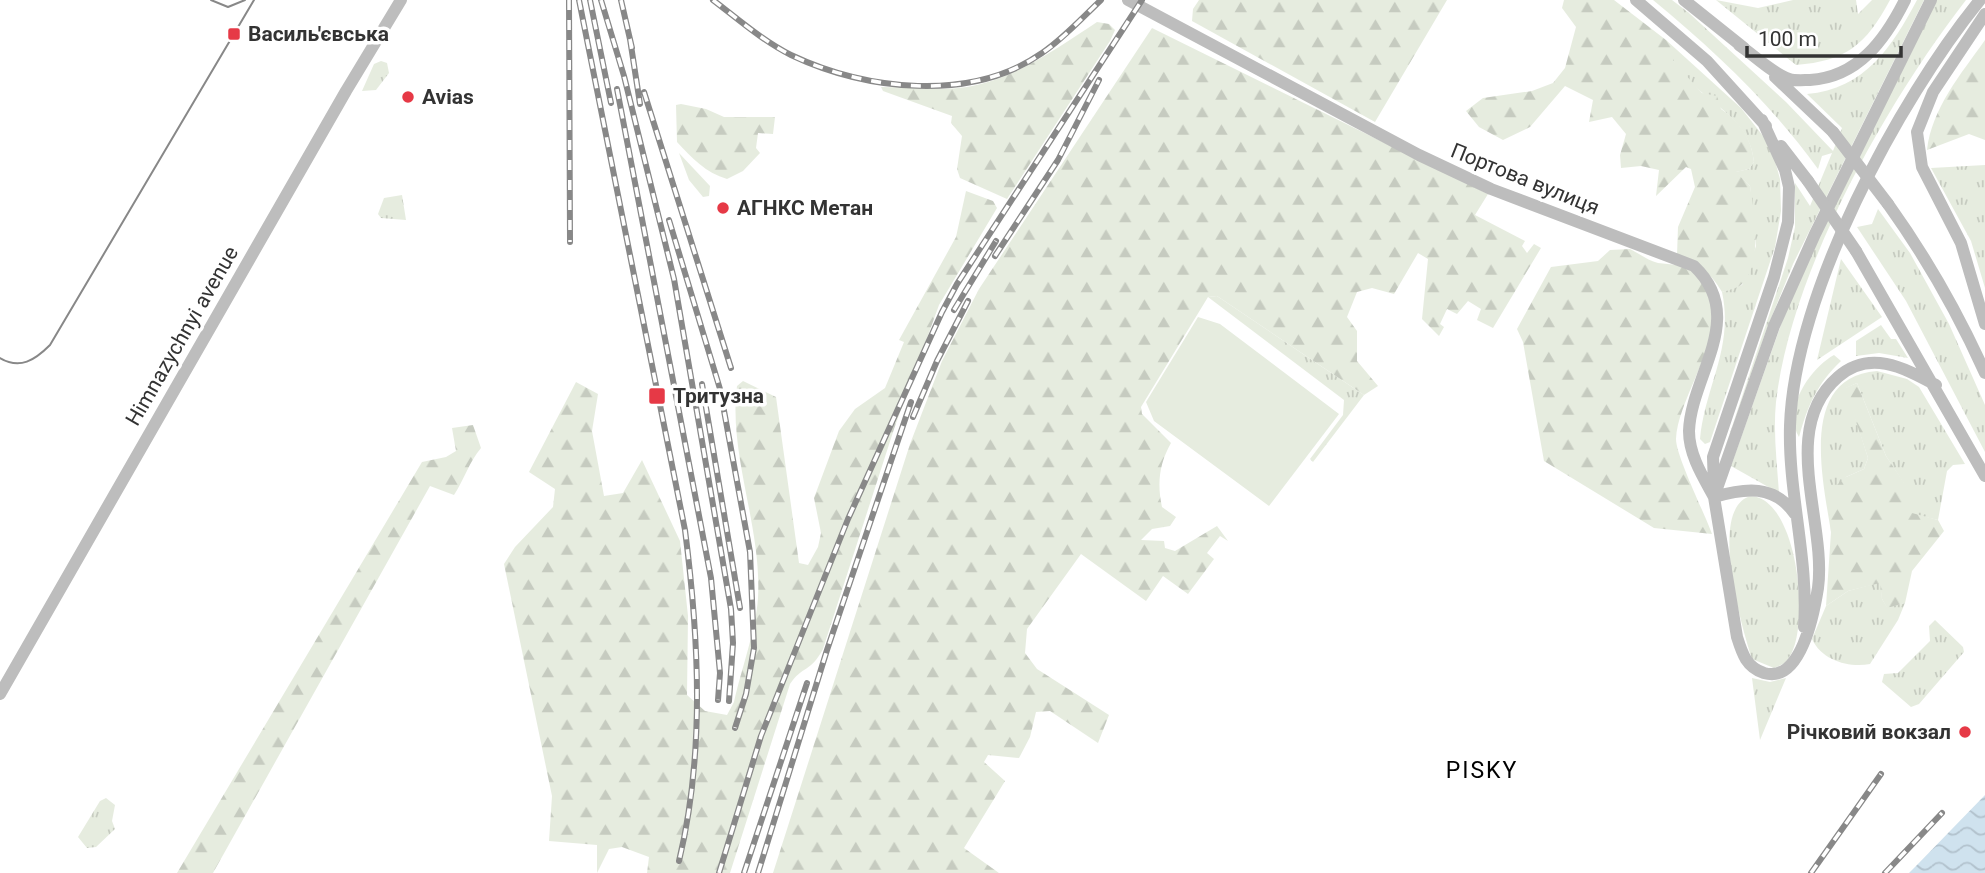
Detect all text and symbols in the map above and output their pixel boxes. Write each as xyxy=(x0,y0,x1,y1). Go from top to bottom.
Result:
scale bar xyxy=(1747,14,1901,58)
place label: Василь'євська xyxy=(248,22,389,46)
marker: Василь'євська xyxy=(226,26,242,42)
text: 100 m xyxy=(1758,27,1817,51)
place label: Avias xyxy=(422,85,474,109)
marker: Avias xyxy=(400,89,416,105)
street label: Портова вулиця xyxy=(1447,138,1603,220)
place label: АГНКС Метан xyxy=(737,196,873,220)
marker: АГНКС Метан xyxy=(715,200,731,216)
street label: Himnazychnyi avenue xyxy=(121,242,243,430)
place label: Тритузна xyxy=(673,384,764,408)
marker: Тритузна xyxy=(647,386,667,406)
place label: Річковий вокзал xyxy=(1787,720,1951,744)
marker: Річковий вокзал xyxy=(1957,724,1973,740)
district label: PISKY xyxy=(1446,757,1518,784)

